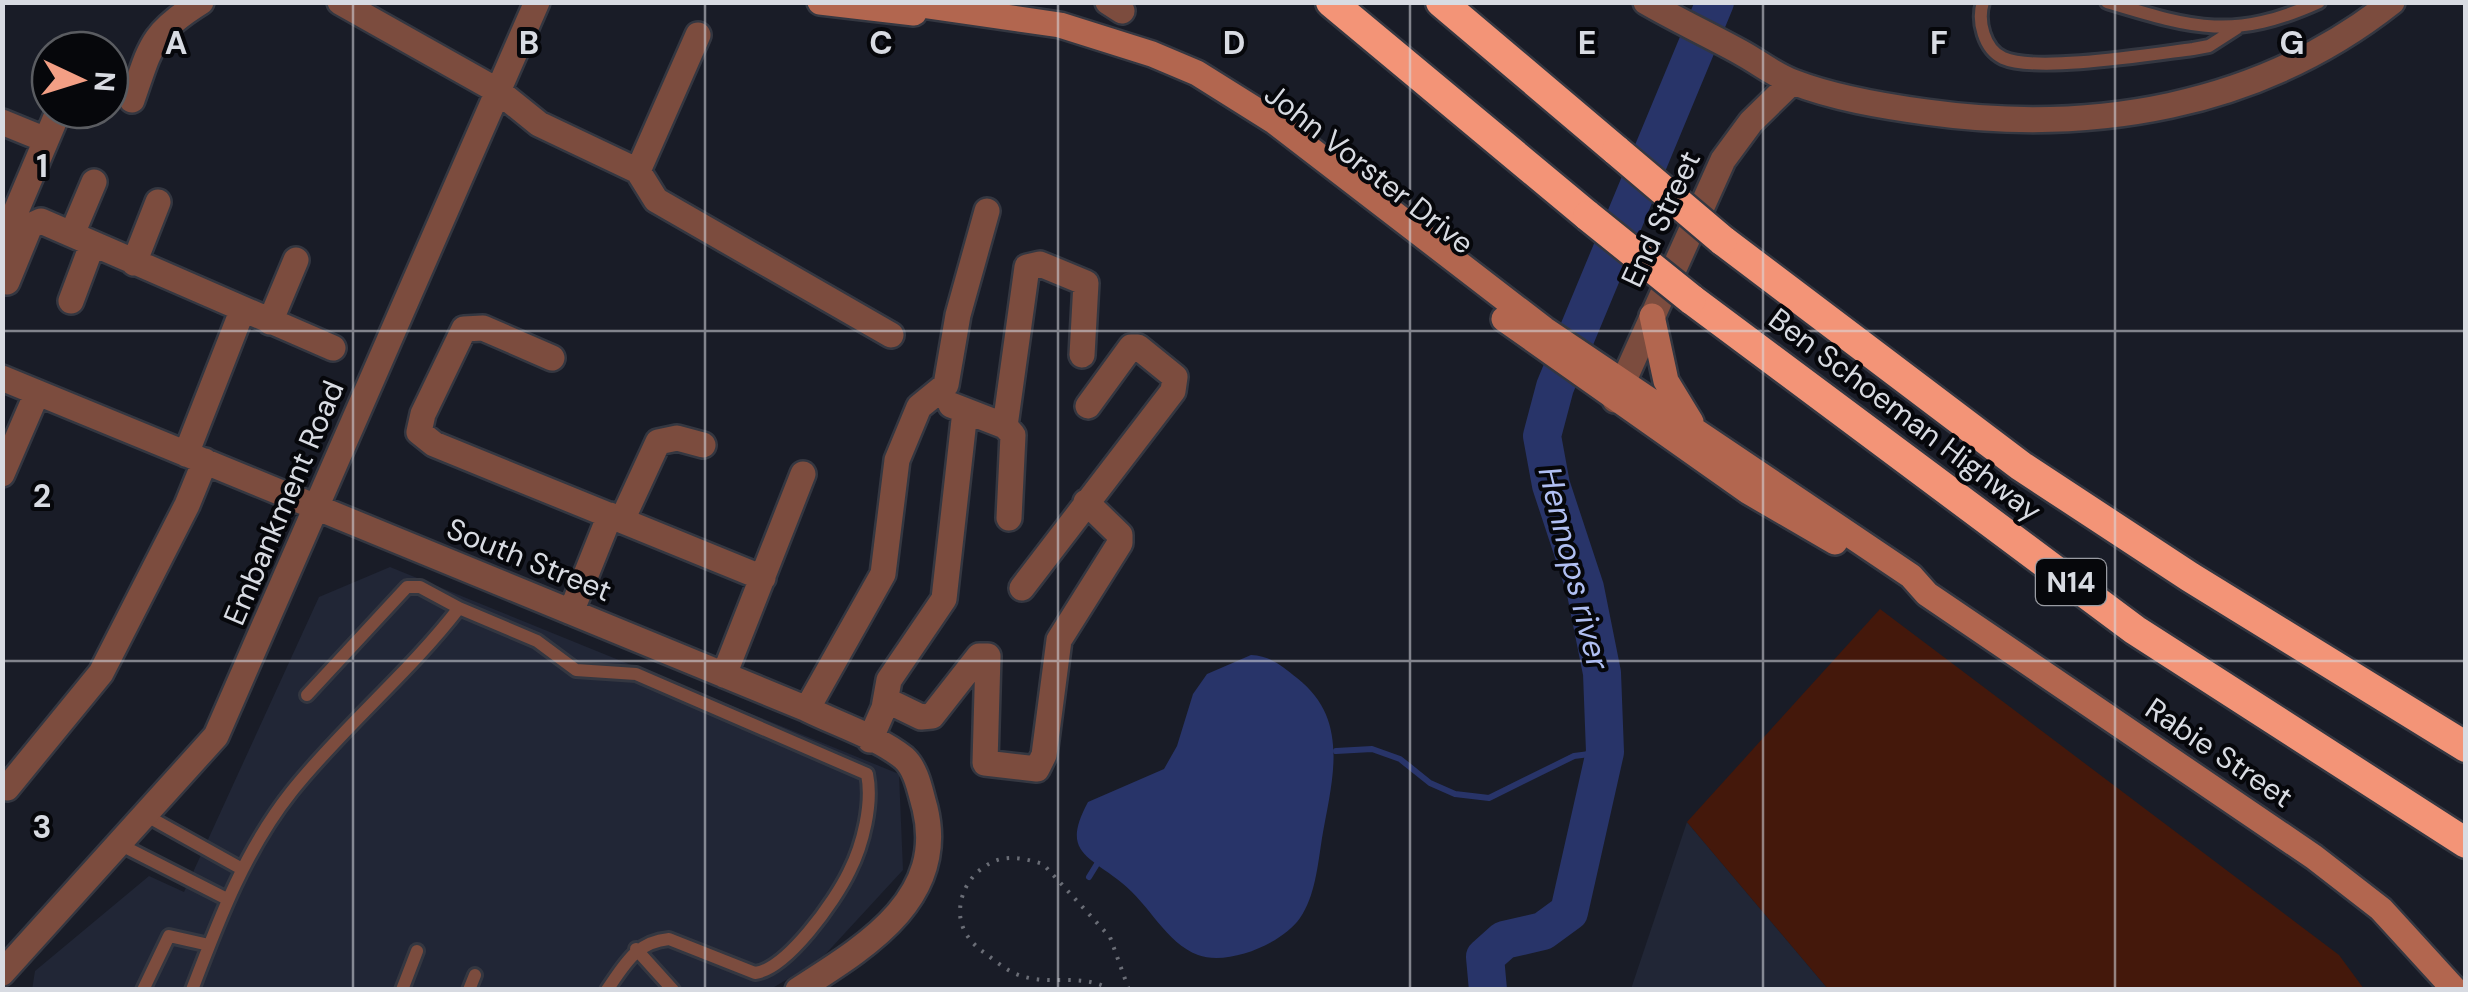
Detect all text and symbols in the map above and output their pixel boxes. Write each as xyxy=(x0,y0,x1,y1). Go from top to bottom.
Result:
text: A xyxy=(165,22,187,64)
text: B xyxy=(519,22,539,64)
text: C xyxy=(869,22,893,64)
text: D xyxy=(1223,22,1245,64)
text: E xyxy=(1578,22,1596,64)
text: F xyxy=(1930,22,1948,64)
text: G xyxy=(2280,22,2304,64)
north arrow xyxy=(30,30,130,130)
text: N xyxy=(85,70,124,93)
street label: John Vorster Drive xyxy=(1257,75,1482,263)
street label: End Street xyxy=(1612,144,1709,293)
text: 1 xyxy=(36,145,48,187)
street label: Ben Schoeman Highway xyxy=(1761,299,2050,530)
street label: Embankment Road xyxy=(214,375,353,631)
water label: Hennops river xyxy=(1529,462,1620,675)
text: 2 xyxy=(33,475,51,517)
street label: South Street xyxy=(441,509,617,610)
road number: N14 xyxy=(2036,559,2106,605)
street label: Rabie Street xyxy=(2138,689,2301,816)
text: 3 xyxy=(32,806,52,848)

